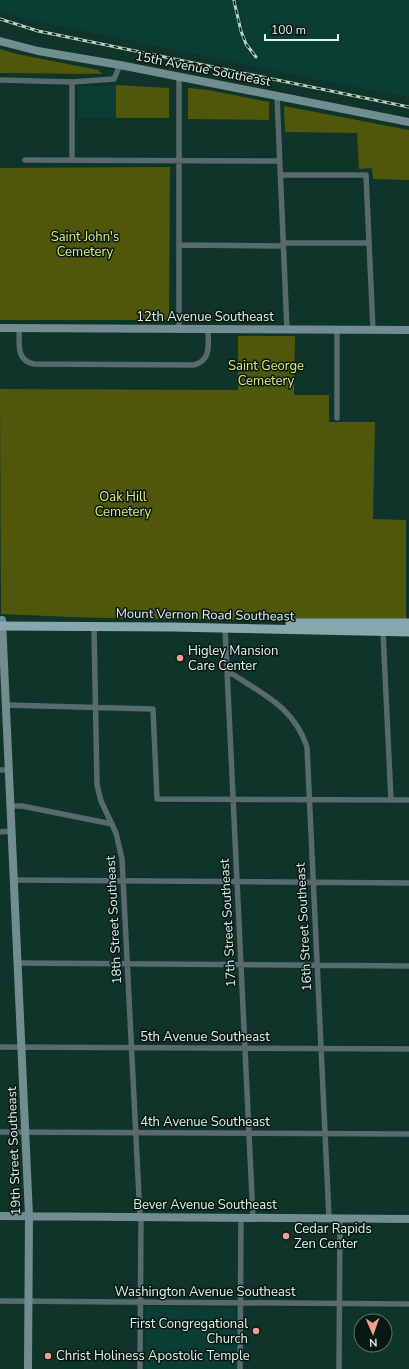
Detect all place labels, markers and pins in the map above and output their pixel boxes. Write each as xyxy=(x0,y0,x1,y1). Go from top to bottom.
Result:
place label: Higley Mansion Care Center xyxy=(188,642,278,675)
marker: Higley Mansion Care Center xyxy=(175,653,185,663)
place label: Cedar Rapids Zen Center xyxy=(294,1220,372,1253)
marker: Cedar Rapids Zen Center xyxy=(281,1231,291,1241)
place label: First Congregational Church xyxy=(130,1315,248,1348)
marker: First Congregational Church xyxy=(251,1326,261,1336)
place label: Christ Holiness Apostolic Temple xyxy=(56,1347,250,1365)
marker: Christ Holiness Apostolic Temple xyxy=(43,1351,53,1361)

